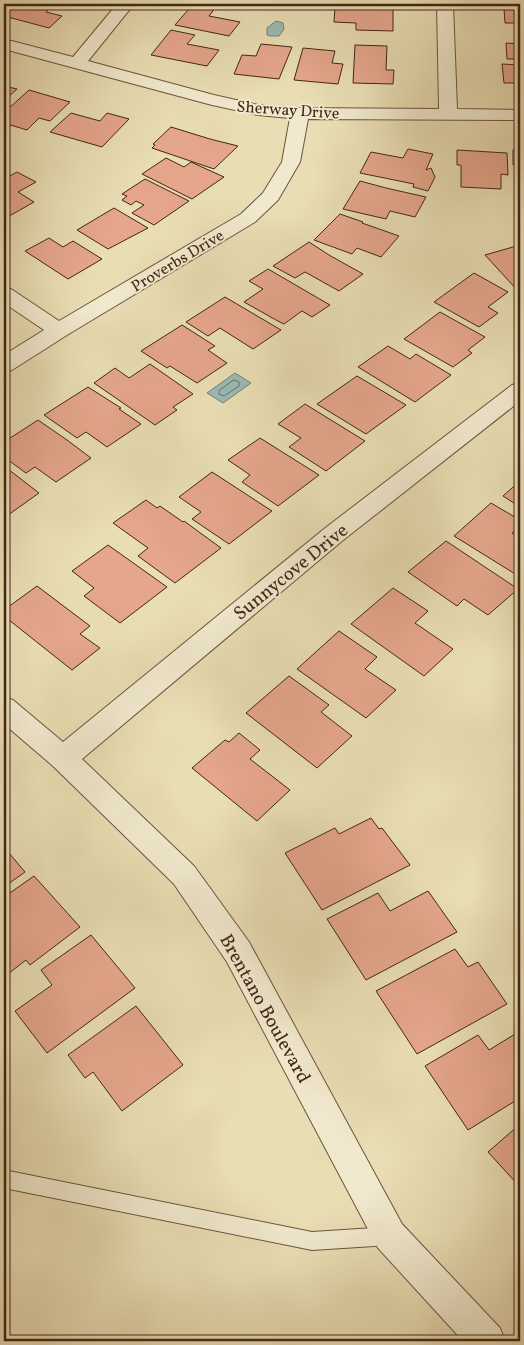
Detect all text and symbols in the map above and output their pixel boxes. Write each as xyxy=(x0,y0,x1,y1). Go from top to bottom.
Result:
street label: Sherway Drive xyxy=(236,96,340,126)
street label: Proverbs Drive xyxy=(127,225,229,298)
street label: Sunnycove Drive xyxy=(228,518,354,627)
street label: Brentano Boulevard xyxy=(212,930,316,1088)

